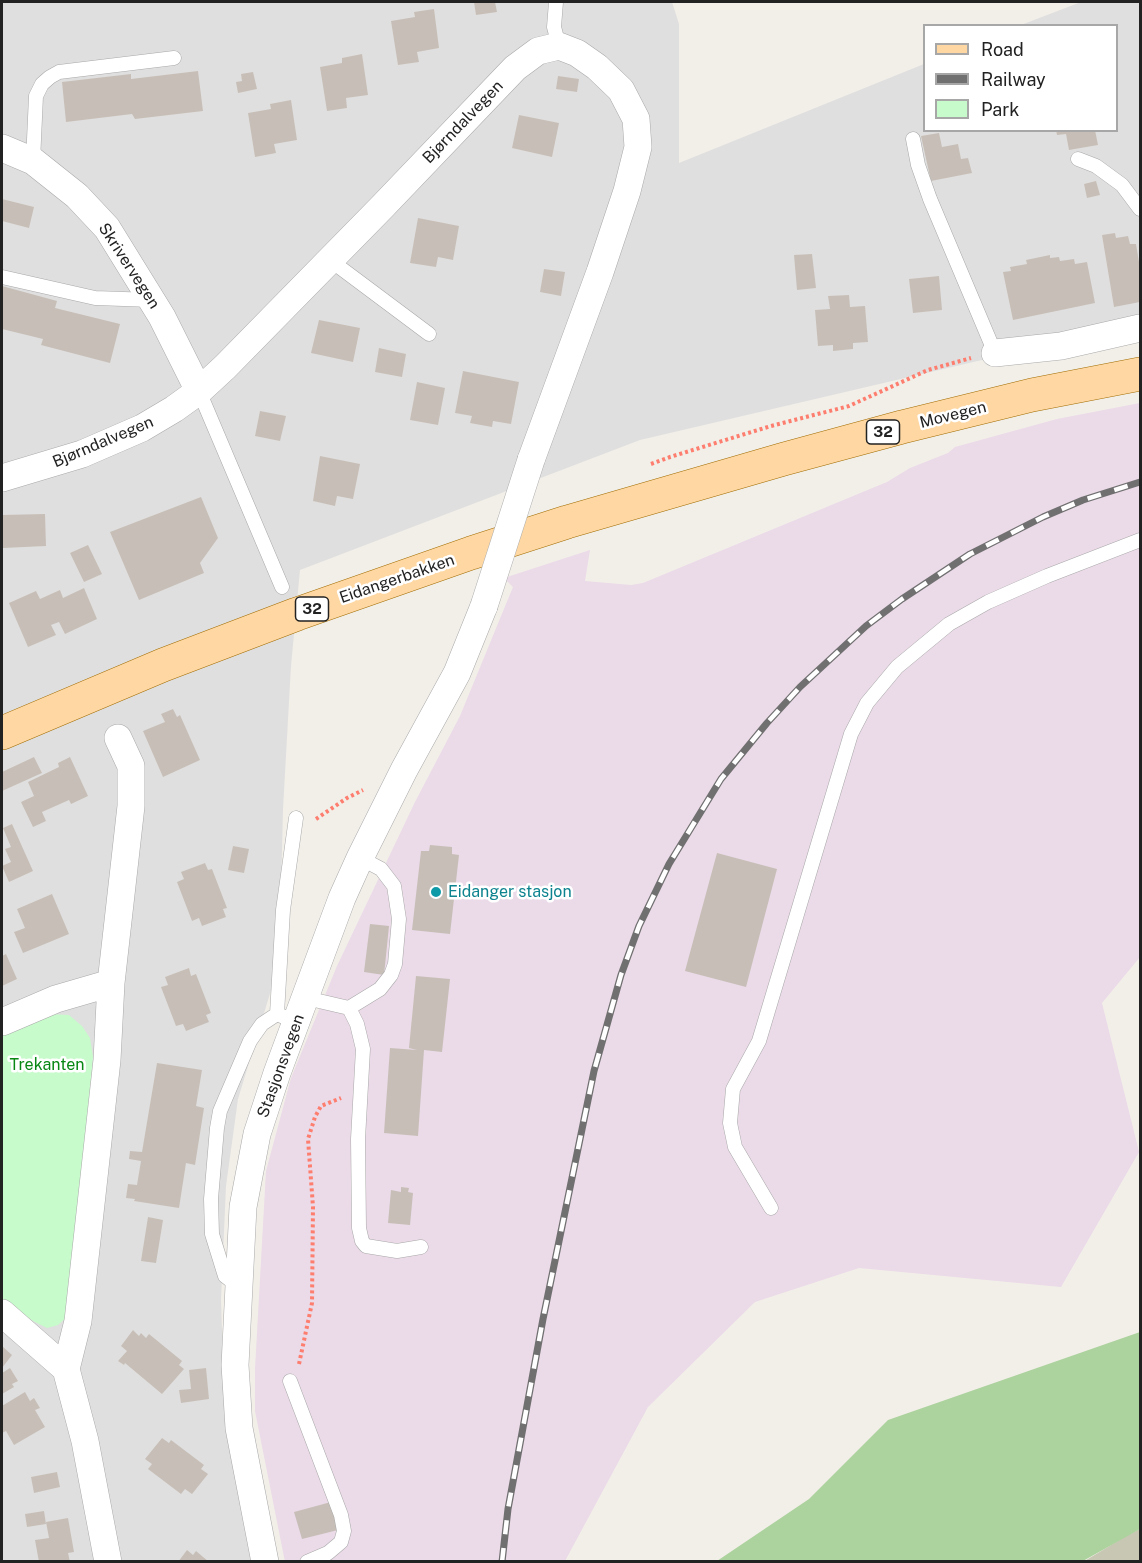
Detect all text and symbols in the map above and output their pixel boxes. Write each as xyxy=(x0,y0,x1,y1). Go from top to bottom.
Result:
legend xyxy=(923,24,1118,132)
text: Road xyxy=(981,39,1024,60)
text: Railway xyxy=(981,69,1046,90)
street label: Bjørndalvegen xyxy=(419,77,507,167)
text: Park xyxy=(981,99,1019,120)
street label: Skrivervegen xyxy=(94,220,164,312)
street label: Movegen xyxy=(918,397,988,433)
street label: Bjørndalvegen xyxy=(50,412,156,472)
road number: 32 xyxy=(866,420,900,444)
street label: Eidangerbakken xyxy=(337,550,457,608)
road number: 32 xyxy=(296,597,328,621)
place label: Eidanger stasjon xyxy=(448,882,572,902)
marker: Eidanger stasjon xyxy=(429,885,443,899)
street label: Stasjonsvegen xyxy=(253,1012,309,1120)
park label: Trekanten xyxy=(10,1055,84,1075)

